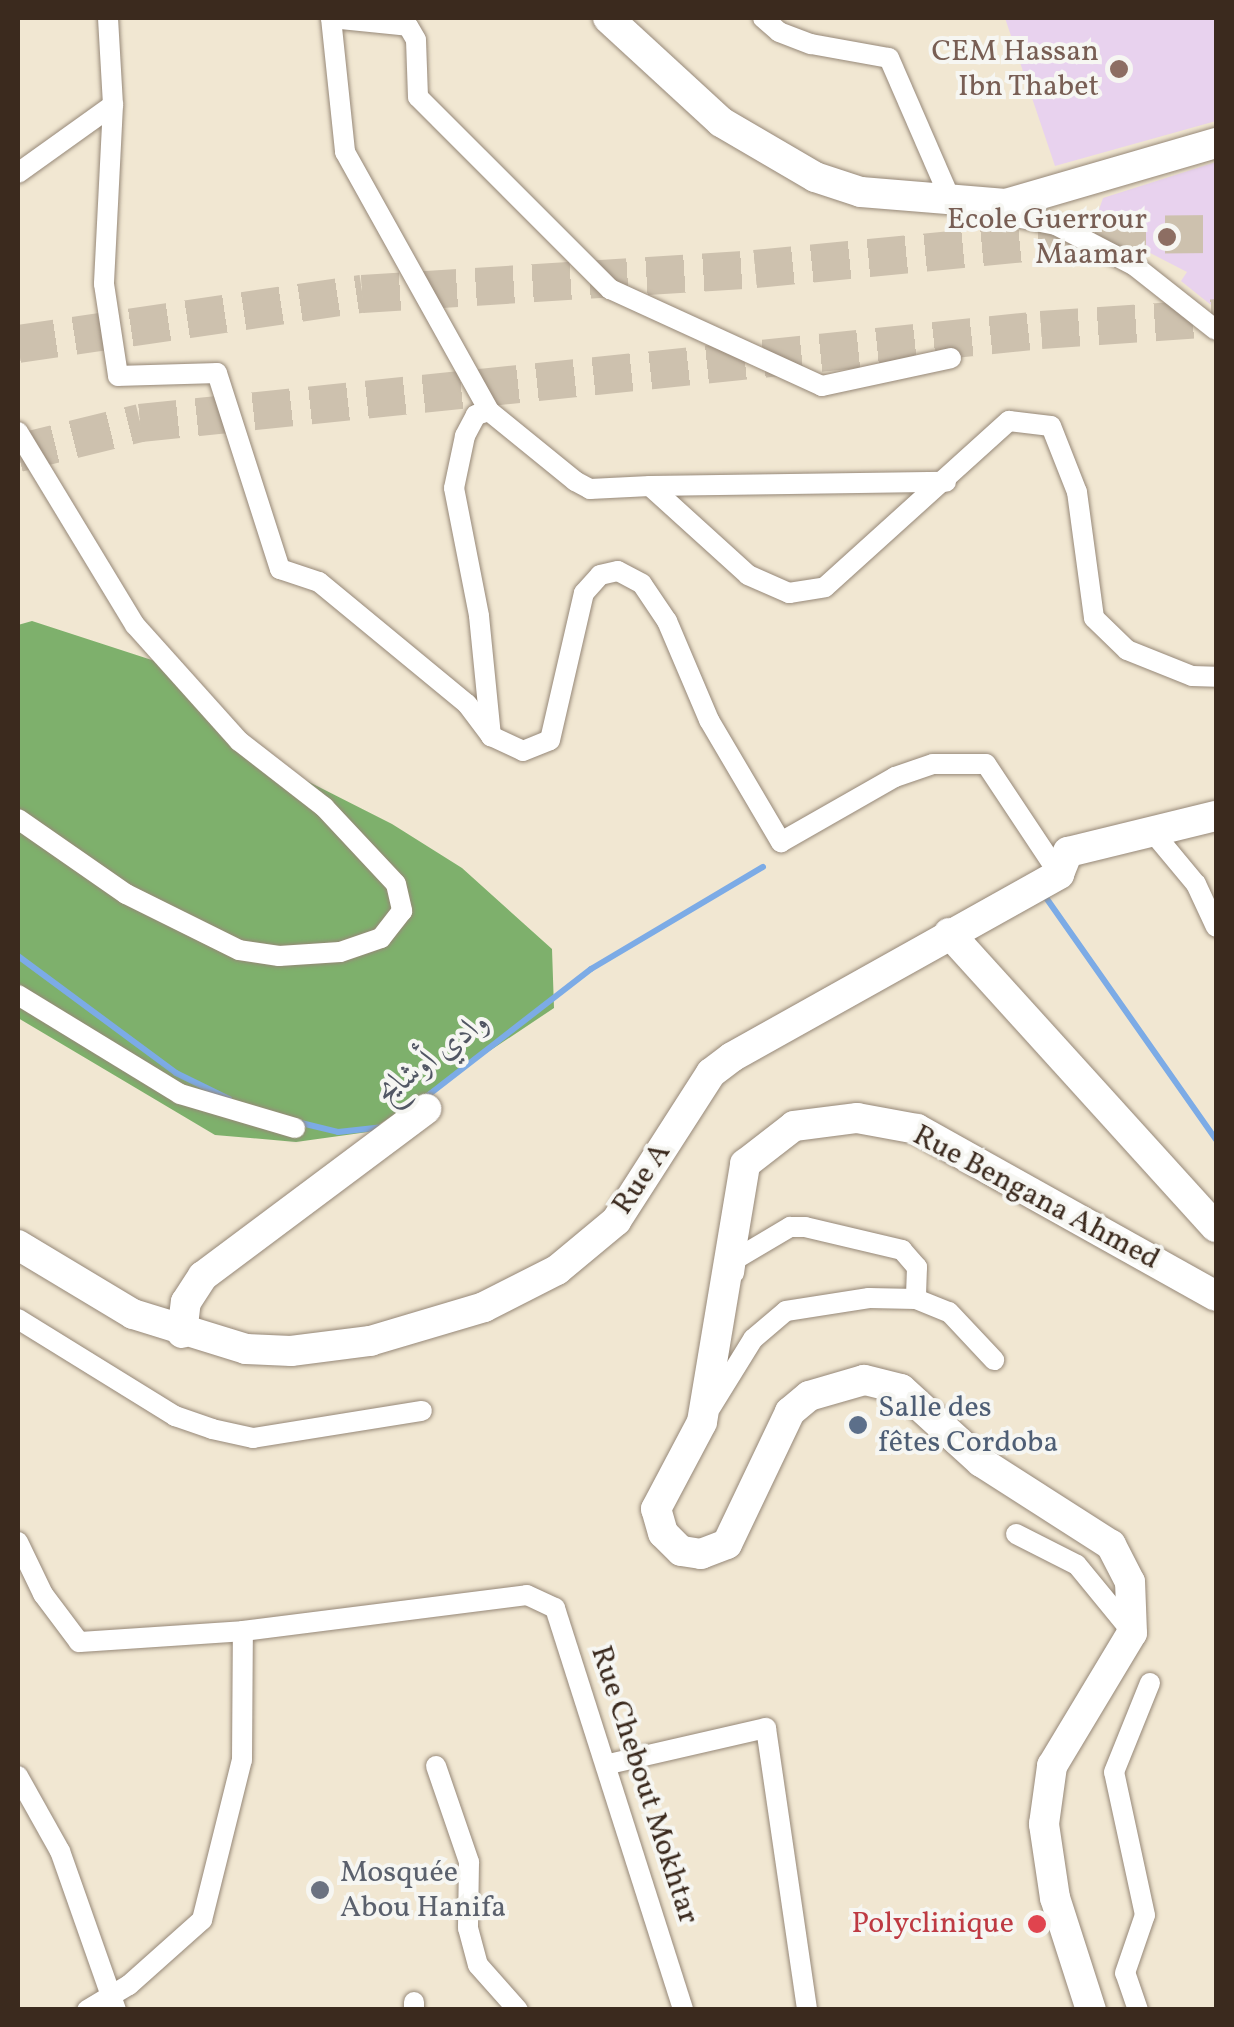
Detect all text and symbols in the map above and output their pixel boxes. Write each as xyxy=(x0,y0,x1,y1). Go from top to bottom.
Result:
place label: CEM Hassan Ibn Thabet xyxy=(931,34,1099,104)
marker: CEM Hassan Ibn Thabet xyxy=(1108,58,1130,80)
place label: Ecole Guerrour Maamar xyxy=(947,202,1147,272)
marker: Ecole Guerrour Maamar xyxy=(1156,226,1178,248)
water label: وادي أوشايح xyxy=(370,1003,498,1113)
street label: Rue Bengana Ahmed xyxy=(906,1118,1166,1278)
street label: Rue A xyxy=(605,1136,679,1222)
place label: Salle des fêtes Cordoba xyxy=(878,1390,1058,1460)
marker: Salle des fêtes Cordoba xyxy=(847,1414,869,1436)
street label: Rue Chebout Mokhtar xyxy=(582,1641,706,1929)
place label: Mosquée Abou Hanifa xyxy=(340,1855,506,1926)
marker: Mosquée Abou Hanifa xyxy=(309,1879,331,1901)
place label: Polyclinique xyxy=(851,1906,1014,1942)
marker: Polyclinique xyxy=(1024,1911,1050,1937)

